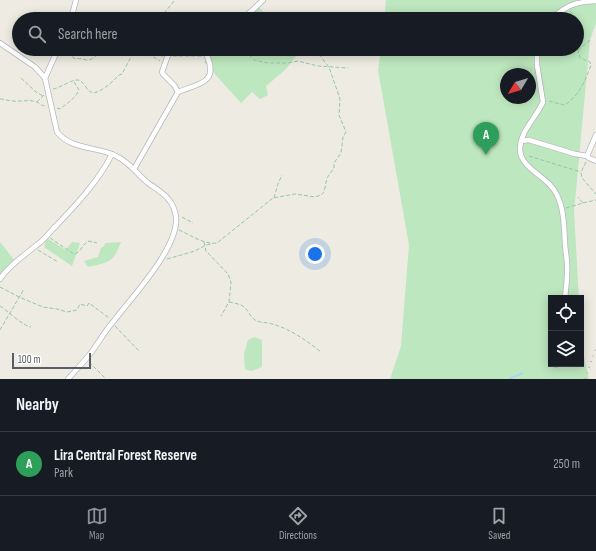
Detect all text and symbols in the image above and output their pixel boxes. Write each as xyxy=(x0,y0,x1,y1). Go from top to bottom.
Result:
search box xyxy=(12,12,584,56)
icon: search xyxy=(26,23,48,45)
text: Search here xyxy=(58,25,118,44)
north arrow xyxy=(500,68,536,104)
pin: A xyxy=(473,122,499,155)
your location xyxy=(305,244,325,264)
map controls xyxy=(548,295,584,367)
button: locate xyxy=(548,295,584,331)
button: layers xyxy=(548,331,584,367)
scale bar xyxy=(12,351,91,370)
text: 100 m xyxy=(18,353,40,366)
text: Nearby xyxy=(16,395,59,415)
text: Lira Central Forest Reserve xyxy=(54,446,197,465)
text: A xyxy=(26,456,32,472)
text: 250 m xyxy=(553,456,580,472)
text: Park xyxy=(54,465,73,481)
tab: Map xyxy=(86,505,108,542)
tab: Directions xyxy=(279,505,317,542)
tab: Saved xyxy=(488,505,510,542)

